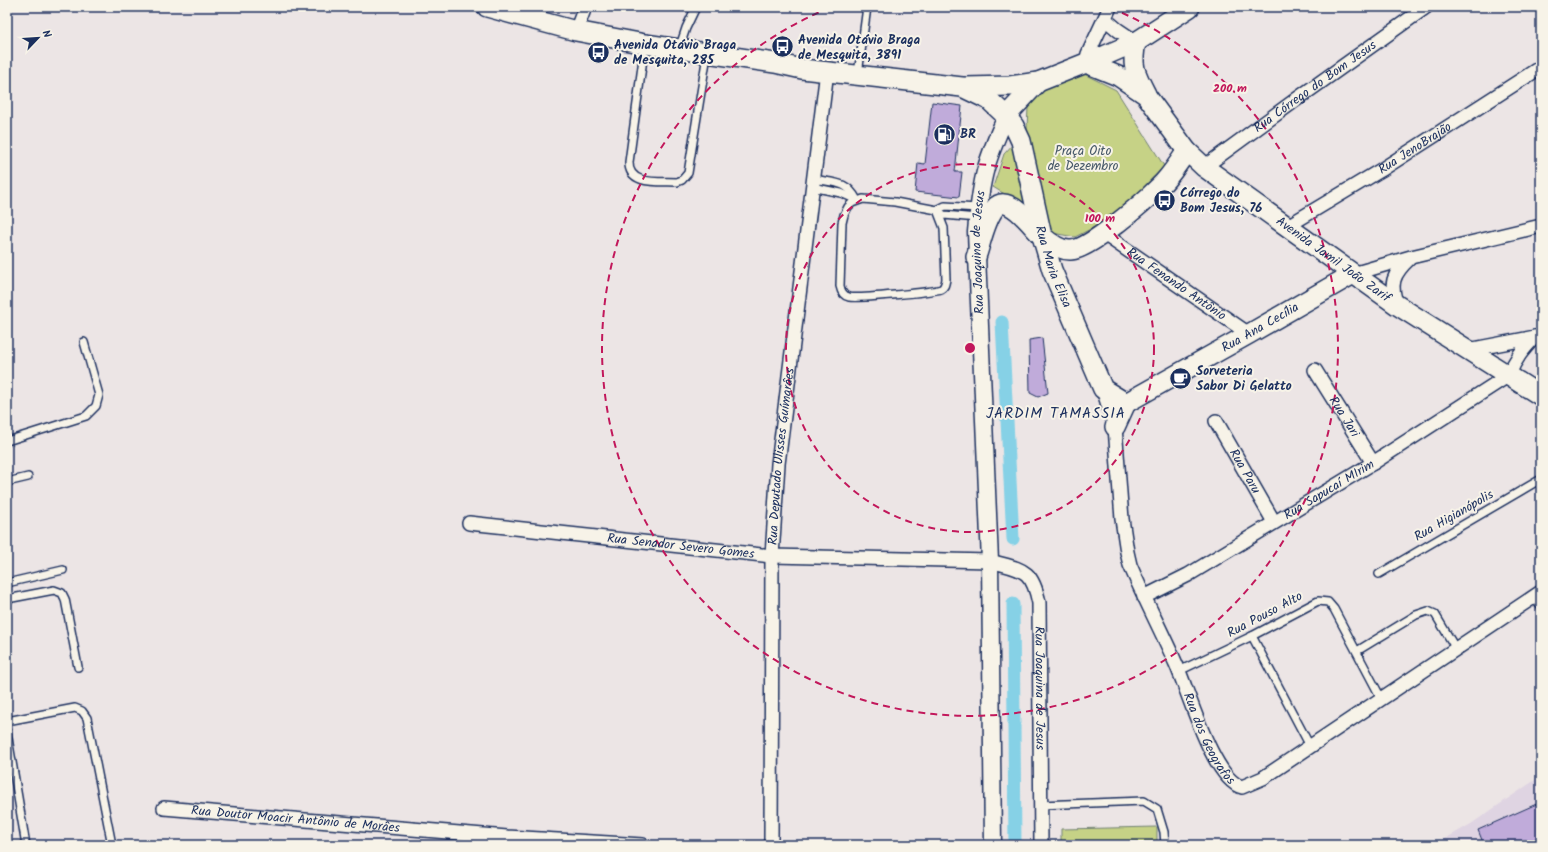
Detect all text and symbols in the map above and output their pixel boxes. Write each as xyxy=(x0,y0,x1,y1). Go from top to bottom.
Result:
north arrow xyxy=(18,18,58,58)
text: N xyxy=(37,27,56,41)
place label: Avenida Otávio Braga de Mesquita, 3891 xyxy=(798,30,920,66)
bus stop icon: Avenida Otávio Braga de Mesquita, 3891 xyxy=(770,34,796,60)
place label: Avenida Otávio Braga de Mesquita, 285 xyxy=(614,35,736,71)
street label: Rua Córrego do Bom Jesus xyxy=(1249,35,1381,138)
bus stop icon: Avenida Otávio Braga de Mesquita, 285 xyxy=(585,39,611,65)
text: 200 m xyxy=(1213,79,1247,98)
street label: Rua JenoBrajão xyxy=(1374,117,1456,180)
fuel station icon: BR xyxy=(931,121,957,147)
place label: BR xyxy=(960,124,976,145)
park label: Praça Oito de Dezembro xyxy=(1048,141,1118,177)
place label: Córrego do Bom Jesus, 76 xyxy=(1180,183,1262,219)
bus stop icon: Córrego do Bom Jesus, 76 xyxy=(1151,187,1177,213)
street label: Rua Joaquina de Jesus xyxy=(965,189,991,315)
text: 100 m xyxy=(1085,209,1115,228)
street label: Avenida Jamil João Zarif xyxy=(1271,211,1396,308)
street label: Rua Maria Elisa xyxy=(1030,224,1077,311)
street label: Rua Fenando Antônio xyxy=(1122,242,1231,326)
street label: Rua Ana Cecília xyxy=(1218,297,1303,358)
centre of rings xyxy=(963,341,977,355)
place label: Sorveteria Sabor Di Gelatto xyxy=(1196,361,1292,397)
cafe icon: Sorveteria Sabor Di Gelatto xyxy=(1168,365,1194,391)
street label: Rua Deputado Ulisses Guímarâes xyxy=(762,366,800,546)
street label: Rua Jari xyxy=(1323,392,1365,442)
district label: JARDIM TAMASSIA xyxy=(986,402,1126,426)
street label: Rua Paru xyxy=(1224,445,1267,498)
street label: Rua Sapucaí MIrim xyxy=(1279,454,1378,525)
street label: Rua Higianópolis xyxy=(1410,484,1498,547)
street label: Rua Senador Severo Gomes xyxy=(606,528,756,565)
street label: Rua Pouso Alto xyxy=(1223,586,1307,644)
street label: Rua Joaquina de Jesus xyxy=(1029,626,1051,751)
street label: Rua dos Geografos xyxy=(1177,690,1241,790)
street label: Rua Doutor Moacir Antônio de Morâes xyxy=(190,800,401,838)

